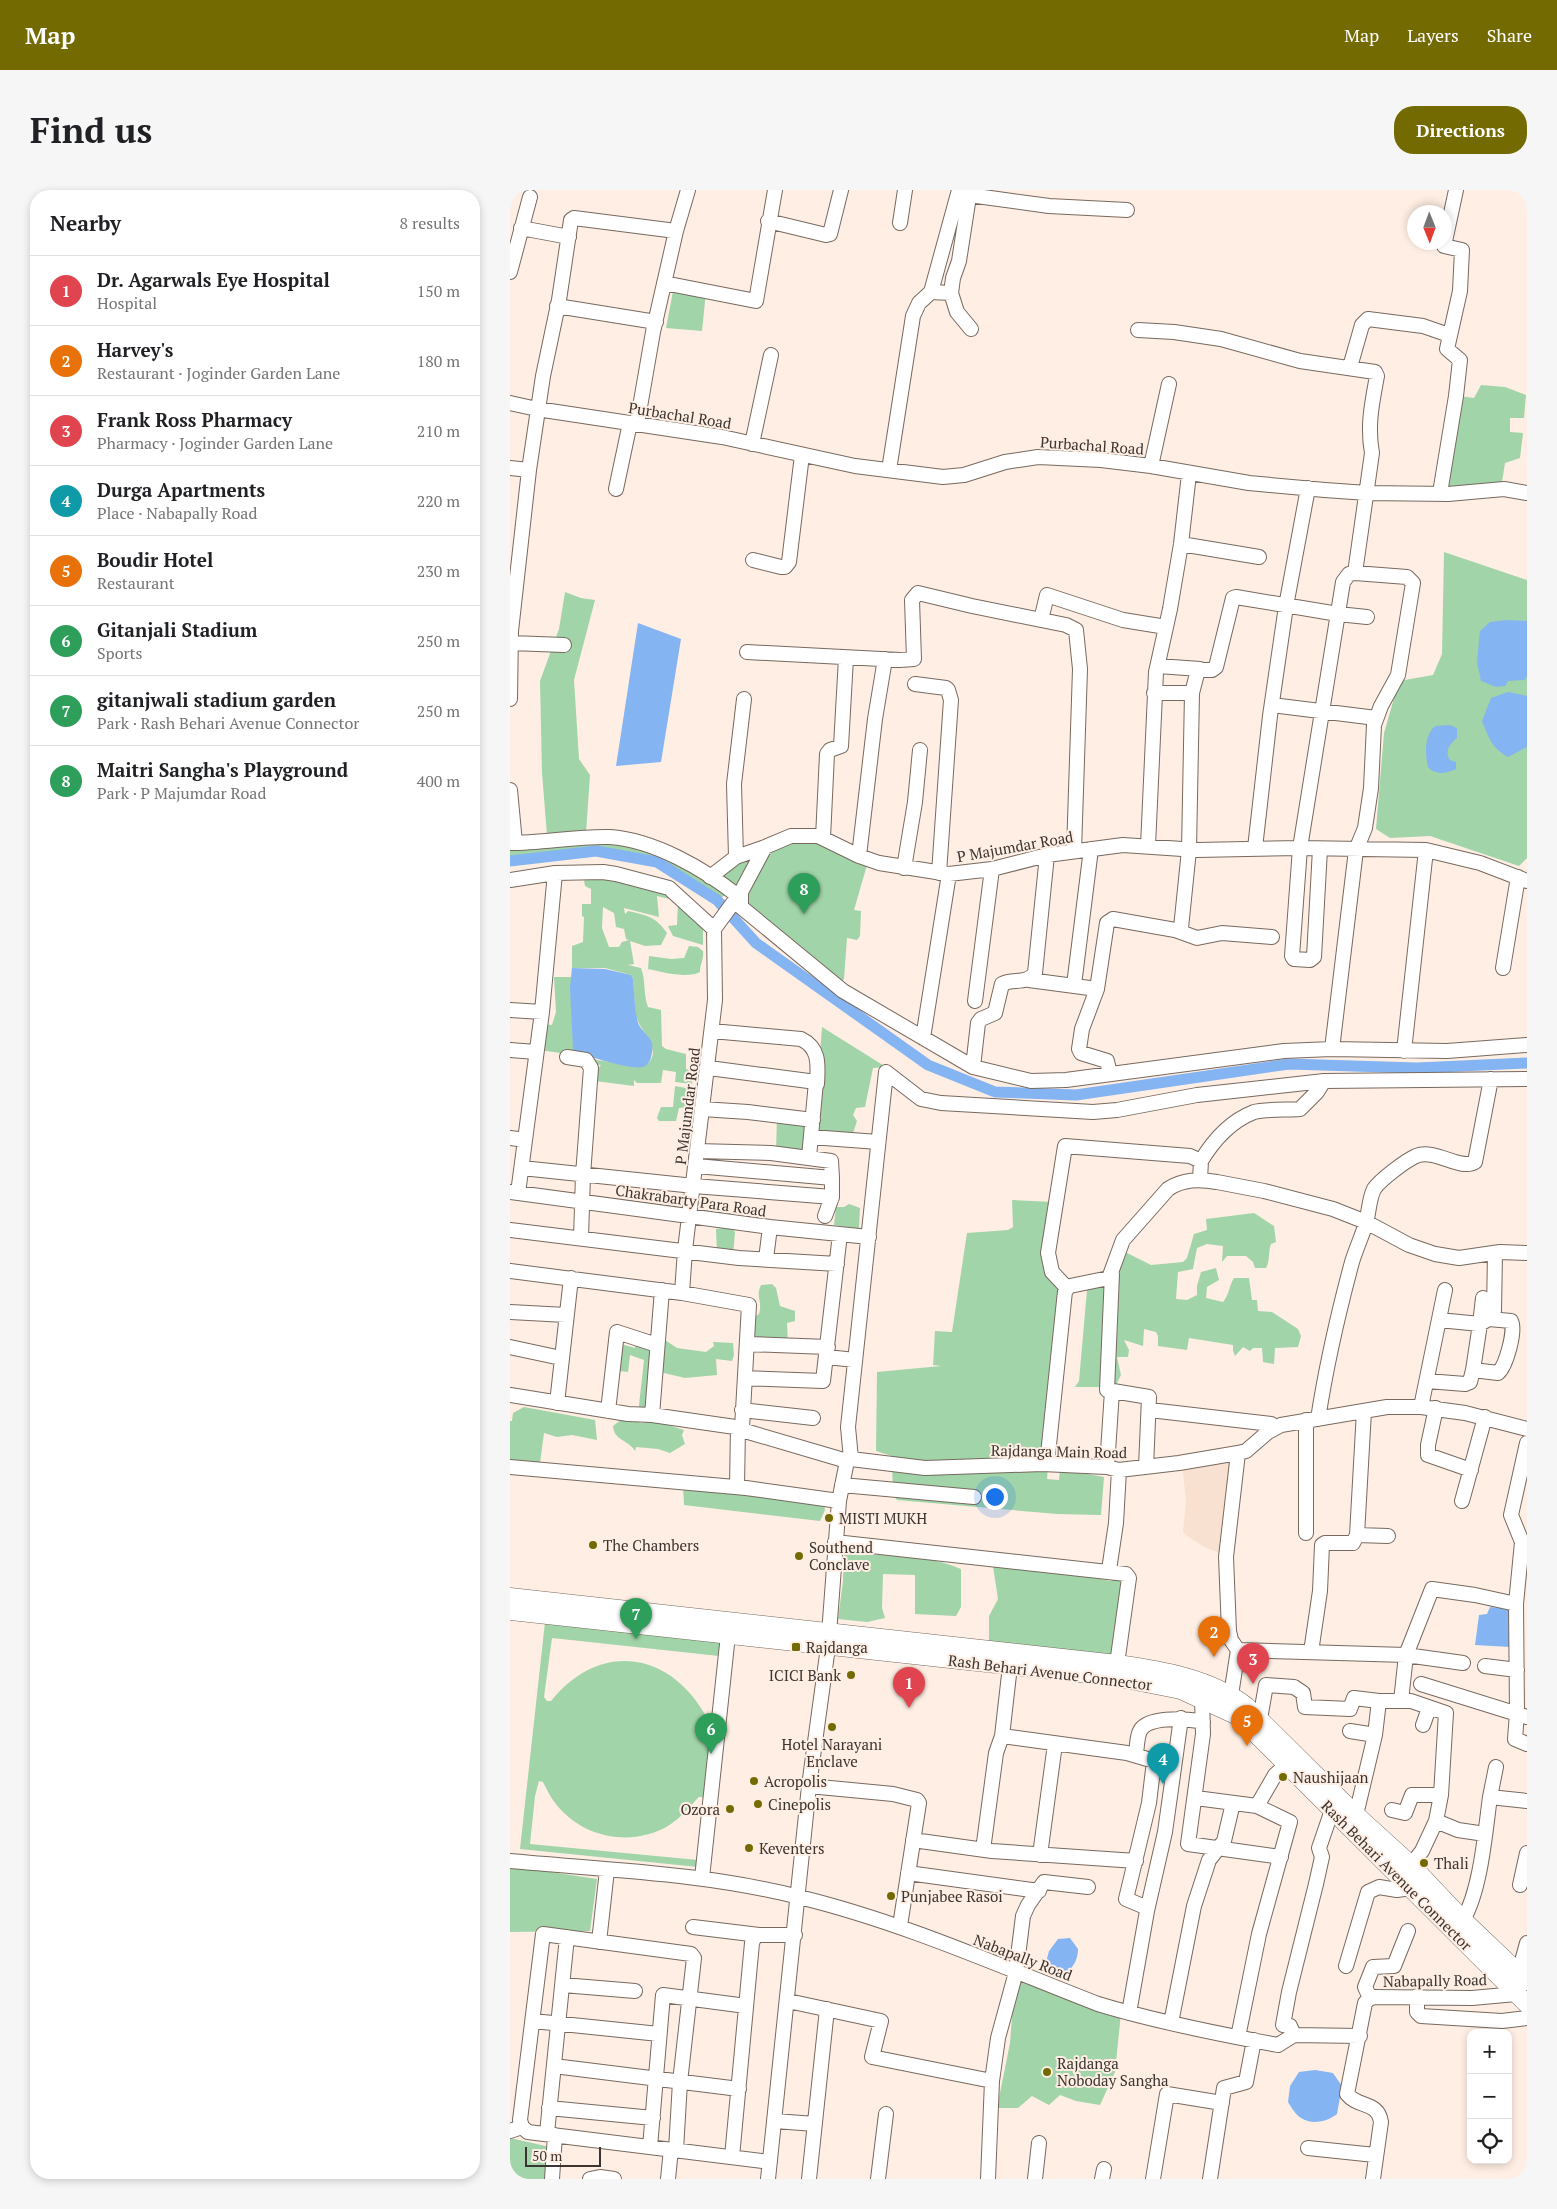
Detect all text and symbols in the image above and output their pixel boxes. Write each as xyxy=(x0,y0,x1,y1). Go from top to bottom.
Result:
text: Map xyxy=(25,19,75,51)
text: Map xyxy=(1344,23,1379,47)
text: Layers xyxy=(1407,23,1459,47)
text: Share xyxy=(1487,23,1532,47)
button: Directions xyxy=(1394,106,1527,154)
text: Find us xyxy=(30,107,152,153)
north arrow xyxy=(1407,205,1452,250)
text: Nearby xyxy=(50,209,121,237)
text: 8 results xyxy=(400,212,460,234)
text: Dr. Agarwals Eye Hospital xyxy=(97,267,330,292)
text: 1 xyxy=(61,280,71,302)
text: 150 m xyxy=(417,280,460,302)
text: Hospital xyxy=(97,292,157,314)
text: Harvey's xyxy=(97,337,173,362)
text: 2 xyxy=(61,350,71,372)
text: 180 m xyxy=(417,350,460,372)
text: Restaurant · Joginder Garden Lane xyxy=(97,362,340,384)
street label: Purbachal Road xyxy=(627,397,733,433)
text: Frank Ross Pharmacy xyxy=(97,407,292,432)
text: 3 xyxy=(61,420,71,442)
text: 210 m xyxy=(417,420,460,442)
street label: Purbachal Road xyxy=(1039,431,1145,459)
text: Pharmacy · Joginder Garden Lane xyxy=(97,432,333,454)
text: Durga Apartments xyxy=(97,477,265,502)
text: 4 xyxy=(61,490,71,512)
text: 220 m xyxy=(417,490,460,512)
text: Place · Nabapally Road xyxy=(97,502,257,524)
text: Boudir Hotel xyxy=(97,547,213,572)
text: 5 xyxy=(61,560,71,582)
text: 230 m xyxy=(417,560,460,582)
text: Restaurant xyxy=(97,572,175,594)
text: Gitanjali Stadium xyxy=(97,617,257,642)
text: 6 xyxy=(61,630,71,652)
text: 250 m xyxy=(417,630,460,652)
text: Sports xyxy=(97,642,143,664)
text: gitanjwali stadium garden xyxy=(97,687,336,712)
text: 7 xyxy=(61,700,71,722)
text: 250 m xyxy=(417,700,460,722)
text: Park · Rash Behari Avenue Connector xyxy=(97,712,359,734)
text: Maitri Sangha's Playground xyxy=(97,757,348,782)
text: 8 xyxy=(61,770,71,792)
text: 400 m xyxy=(417,770,460,792)
text: Park · P Majumdar Road xyxy=(97,782,266,804)
street label: P Majumdar Road xyxy=(955,826,1075,866)
pin: 8 xyxy=(788,873,820,914)
street label: P Majumdar Road xyxy=(670,1046,704,1166)
street label: Chakrabarty Para Road xyxy=(614,1179,768,1221)
street label: Rajdanga Main Road xyxy=(991,1440,1127,1462)
your location xyxy=(982,1484,1008,1510)
place label: MISTI MUKH xyxy=(839,1508,927,1528)
marker: MISTI MUKH xyxy=(823,1512,835,1524)
place label: The Chambers xyxy=(603,1535,699,1555)
place label: Southend Conclave xyxy=(809,1537,873,1574)
marker: The Chambers xyxy=(587,1539,599,1551)
marker: Southend Conclave xyxy=(793,1550,805,1562)
pin: 7 xyxy=(620,1598,652,1639)
pin: 2 xyxy=(1198,1616,1230,1657)
place label: Rajdanga xyxy=(806,1637,868,1657)
marker: Rajdanga xyxy=(790,1641,802,1653)
pin: 3 xyxy=(1237,1643,1269,1684)
street label: Rash Behari Avenue Connector xyxy=(947,1650,1153,1694)
place label: ICICI Bank xyxy=(769,1665,841,1685)
pin: 1 xyxy=(893,1667,925,1708)
marker: ICICI Bank xyxy=(845,1669,857,1681)
pin: 5 xyxy=(1231,1705,1263,1746)
pin: 6 xyxy=(695,1713,727,1754)
marker: Hotel Narayani Enclave xyxy=(826,1721,838,1733)
place label: Hotel Narayani Enclave xyxy=(782,1734,882,1771)
pin: 4 xyxy=(1147,1743,1179,1784)
place label: Naushijaan xyxy=(1293,1767,1368,1787)
place label: Acropolis xyxy=(764,1771,827,1791)
marker: Naushijaan xyxy=(1277,1771,1289,1783)
marker: Acropolis xyxy=(748,1775,760,1787)
place label: Cinepolis xyxy=(768,1794,831,1814)
street label: Rash Behari Avenue Connector xyxy=(1317,1795,1477,1955)
marker: Cinepolis xyxy=(752,1798,764,1810)
place label: Ozora xyxy=(680,1799,720,1819)
marker: Ozora xyxy=(724,1803,736,1815)
place label: Keventers xyxy=(759,1838,824,1858)
marker: Keventers xyxy=(743,1842,755,1854)
place label: Thali xyxy=(1434,1853,1469,1873)
marker: Thali xyxy=(1418,1857,1430,1869)
place label: Punjabee Rasoi xyxy=(901,1886,1003,1906)
marker: Punjabee Rasoi xyxy=(885,1890,897,1902)
street label: Nabapally Road xyxy=(971,1929,1075,1985)
street label: Nabapally Road xyxy=(1383,1969,1487,1991)
map controls xyxy=(1467,2029,1512,2164)
button: + xyxy=(1467,2029,1512,2074)
place label: Rajdanga Noboday Sangha xyxy=(1057,2053,1169,2090)
marker: Rajdanga Noboday Sangha xyxy=(1041,2066,1053,2078)
button: − xyxy=(1467,2074,1512,2119)
button: locate xyxy=(1467,2119,1512,2164)
scale bar xyxy=(525,2144,601,2167)
text: 50 m xyxy=(532,2146,562,2165)

